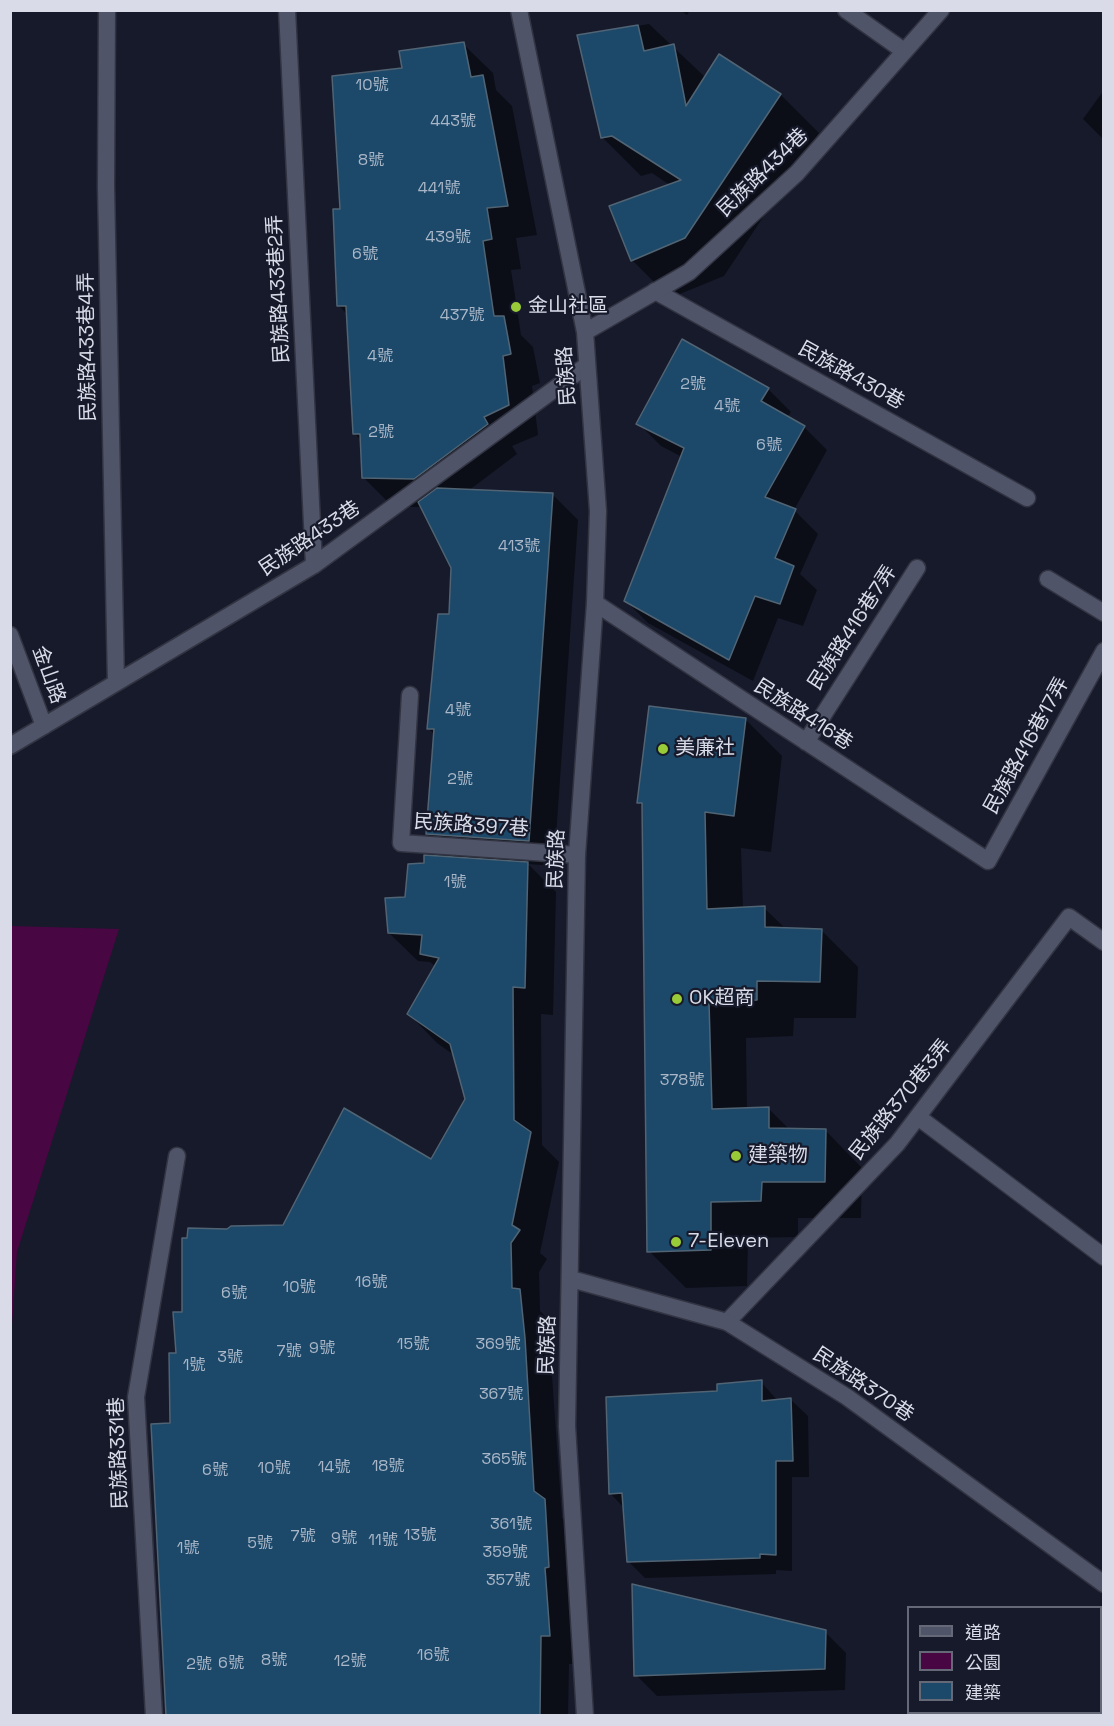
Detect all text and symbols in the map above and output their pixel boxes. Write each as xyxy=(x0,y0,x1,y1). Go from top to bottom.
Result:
house number: 10號 xyxy=(356,76,388,96)
house number: 443號 xyxy=(430,112,476,132)
street label: 民族路434巷 xyxy=(713,124,813,222)
house number: 8號 xyxy=(358,151,384,171)
house number: 441號 xyxy=(418,179,460,199)
street label: 民族路433巷2弄 xyxy=(263,214,295,364)
house number: 439號 xyxy=(425,228,471,248)
house number: 6號 xyxy=(352,245,378,265)
street label: 民族路433巷4弄 xyxy=(75,272,101,422)
place label: 金山社區 xyxy=(528,295,608,319)
marker: 金山社區 xyxy=(509,300,523,314)
house number: 437號 xyxy=(440,306,484,326)
street label: 民族路430巷 xyxy=(794,337,908,415)
street label: 民族路 xyxy=(553,345,581,407)
house number: 4號 xyxy=(367,347,393,367)
house number: 2號 xyxy=(680,375,706,395)
house number: 4號 xyxy=(714,397,740,417)
house number: 2號 xyxy=(368,423,394,443)
house number: 6號 xyxy=(756,436,782,456)
street label: 民族路433巷 xyxy=(255,496,365,582)
house number: 413號 xyxy=(498,537,540,557)
street label: 民族路416巷7弄 xyxy=(804,561,902,695)
street label: 金山路 xyxy=(26,643,70,707)
street label: 民族路416巷 xyxy=(749,674,857,756)
street label: 民族路416巷17弄 xyxy=(980,674,1074,818)
house number: 4號 xyxy=(445,701,471,721)
place label: 美廉社 xyxy=(675,737,735,761)
marker: 美廉社 xyxy=(656,742,670,756)
house number: 2號 xyxy=(447,770,473,790)
street label: 民族路397巷 xyxy=(413,810,529,842)
street label: 民族路 xyxy=(544,829,570,889)
house number: 1號 xyxy=(444,873,466,893)
place label: OK超商 xyxy=(689,987,755,1011)
marker: OK超商 xyxy=(670,992,684,1006)
street label: 民族路370巷3弄 xyxy=(845,1035,957,1165)
house number: 378號 xyxy=(660,1071,704,1091)
place label: 建築物 xyxy=(748,1144,808,1168)
marker: 建築物 xyxy=(729,1149,743,1163)
place label: 7-Eleven xyxy=(688,1230,769,1254)
marker: 7-Eleven xyxy=(669,1235,683,1249)
house number: 16號 xyxy=(355,1273,387,1293)
house number: 10號 xyxy=(283,1278,315,1298)
house number: 6號 xyxy=(221,1284,247,1304)
street label: 民族路 xyxy=(535,1315,561,1375)
house number: 15號 xyxy=(397,1335,429,1355)
house number: 369號 xyxy=(475,1335,521,1355)
house number: 9號 xyxy=(309,1339,335,1359)
house number: 7號 xyxy=(276,1342,302,1362)
street label: 民族路370巷 xyxy=(808,1343,918,1427)
house number: 3號 xyxy=(217,1348,243,1368)
house number: 1號 xyxy=(183,1356,205,1376)
house number: 367號 xyxy=(479,1385,523,1405)
street label: 民族路331巷 xyxy=(105,1396,133,1510)
house number: 365號 xyxy=(481,1450,527,1470)
house number: 18號 xyxy=(372,1457,404,1477)
house number: 14號 xyxy=(318,1458,350,1478)
house number: 10號 xyxy=(258,1459,290,1479)
house number: 6號 xyxy=(202,1461,228,1481)
house number: 361號 xyxy=(490,1515,532,1535)
house number: 13號 xyxy=(404,1526,436,1546)
house number: 7號 xyxy=(290,1527,316,1547)
house number: 9號 xyxy=(331,1529,357,1549)
house number: 11號 xyxy=(368,1531,398,1551)
house number: 5號 xyxy=(247,1534,273,1554)
house number: 1號 xyxy=(177,1539,199,1559)
house number: 359號 xyxy=(482,1543,528,1563)
house number: 357號 xyxy=(486,1571,530,1591)
legend xyxy=(907,1606,1102,1714)
text: 道路 xyxy=(965,1621,1001,1644)
house number: 16號 xyxy=(417,1646,449,1666)
house number: 8號 xyxy=(261,1651,287,1671)
text: 公園 xyxy=(965,1651,1001,1674)
house number: 12號 xyxy=(334,1652,366,1672)
house number: 6號 xyxy=(218,1654,244,1674)
house number: 2號 xyxy=(186,1655,212,1675)
text: 建築 xyxy=(965,1681,1001,1704)

